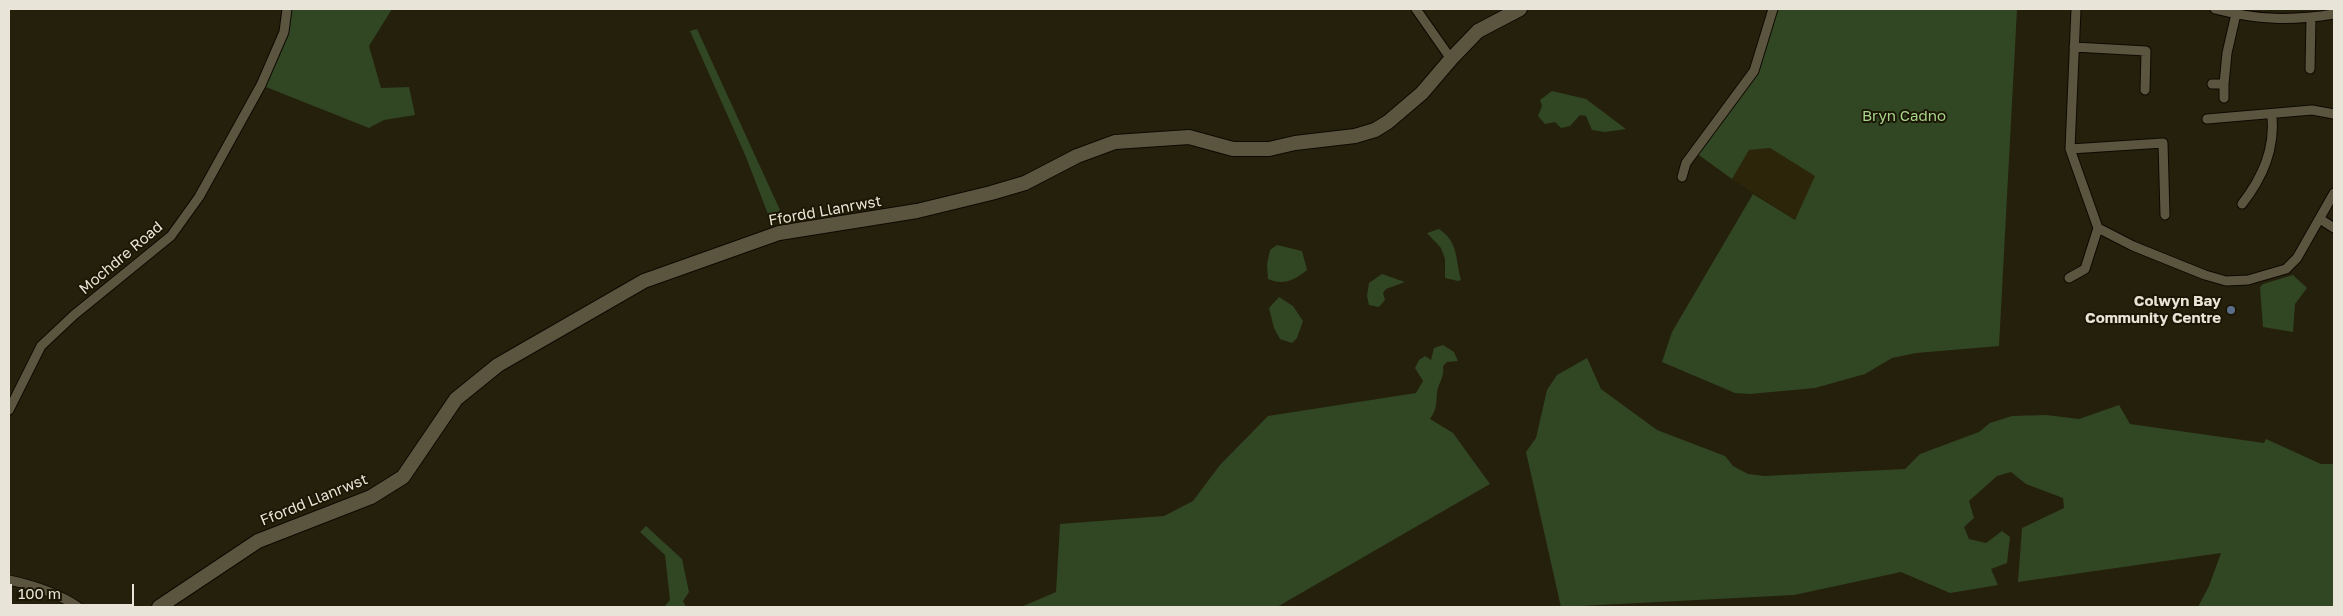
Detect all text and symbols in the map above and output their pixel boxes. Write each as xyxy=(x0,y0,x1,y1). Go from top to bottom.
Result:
park label: Bryn Cadno xyxy=(1862,107,1946,125)
street label: Ffordd Llanrwst xyxy=(767,192,883,230)
street label: Mochdre Road xyxy=(76,218,166,298)
place label: Colwyn Bay Community Centre xyxy=(2085,292,2221,327)
marker: Colwyn Bay Community Centre xyxy=(2225,304,2237,316)
street label: Ffordd Llanrwst xyxy=(258,470,370,530)
scale bar xyxy=(12,574,136,606)
text: 100 m xyxy=(18,584,61,602)

